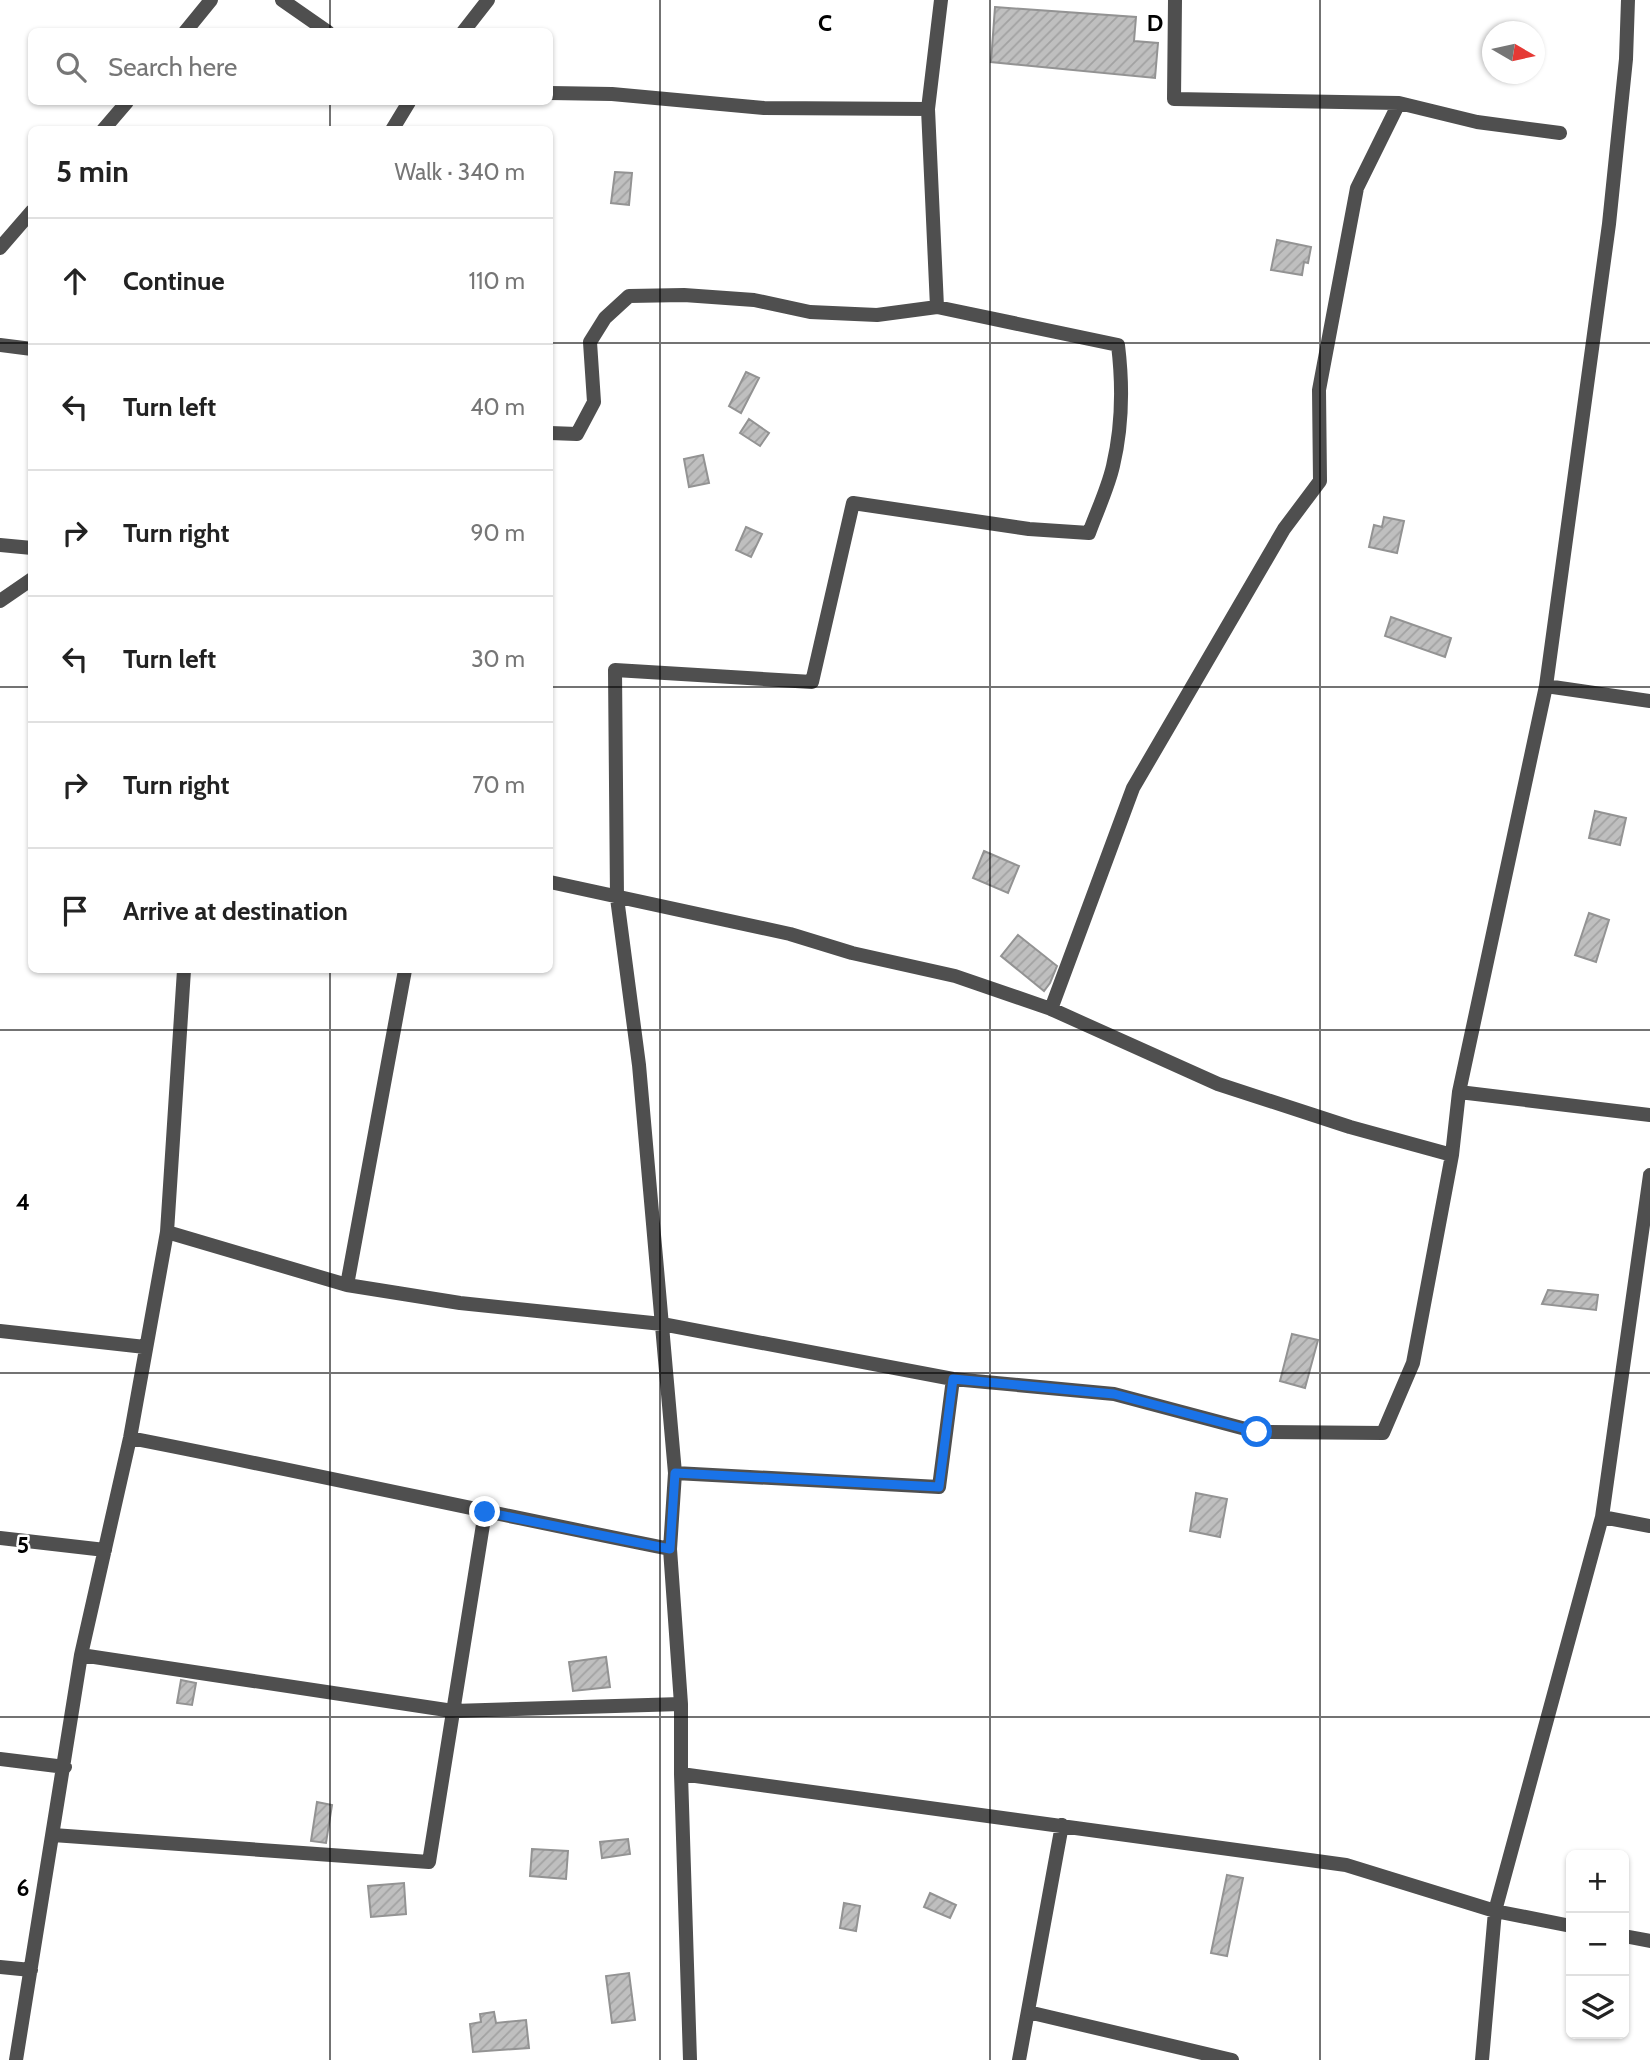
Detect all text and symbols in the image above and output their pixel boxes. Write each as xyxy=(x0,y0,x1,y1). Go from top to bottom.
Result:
text: C xyxy=(818,9,832,37)
text: D xyxy=(1147,9,1163,37)
north arrow xyxy=(1482,21,1545,84)
search box xyxy=(28,28,553,105)
icon: search xyxy=(52,48,90,86)
text: Search here xyxy=(108,51,237,83)
text: 5 min xyxy=(56,153,129,190)
text: Walk · 340 m xyxy=(394,158,525,186)
icon: ahead xyxy=(56,262,94,300)
text: Continue xyxy=(123,265,225,297)
text: 110 m xyxy=(469,267,525,295)
icon: left xyxy=(56,388,94,426)
text: Turn left xyxy=(123,391,216,423)
text: 40 m xyxy=(470,393,525,421)
icon: right xyxy=(56,514,94,552)
text: Turn right xyxy=(123,517,229,549)
text: 90 m xyxy=(471,519,525,547)
icon: left xyxy=(56,640,94,678)
text: Turn left xyxy=(123,643,216,675)
text: 30 m xyxy=(471,645,525,673)
icon: right xyxy=(56,766,94,804)
text: Turn right xyxy=(123,769,229,801)
text: 70 m xyxy=(472,771,525,799)
icon: arrive xyxy=(56,892,94,930)
text: Arrive at destination xyxy=(123,895,348,927)
text: 4 xyxy=(16,1188,30,1216)
route start xyxy=(1241,1416,1272,1447)
route end xyxy=(469,1496,500,1527)
text: 5 xyxy=(17,1531,29,1559)
map controls xyxy=(1566,1850,1629,2039)
button: + xyxy=(1566,1850,1629,1913)
text: 6 xyxy=(17,1874,29,1902)
button: − xyxy=(1566,1913,1629,1976)
button: layers xyxy=(1566,1976,1629,2039)

